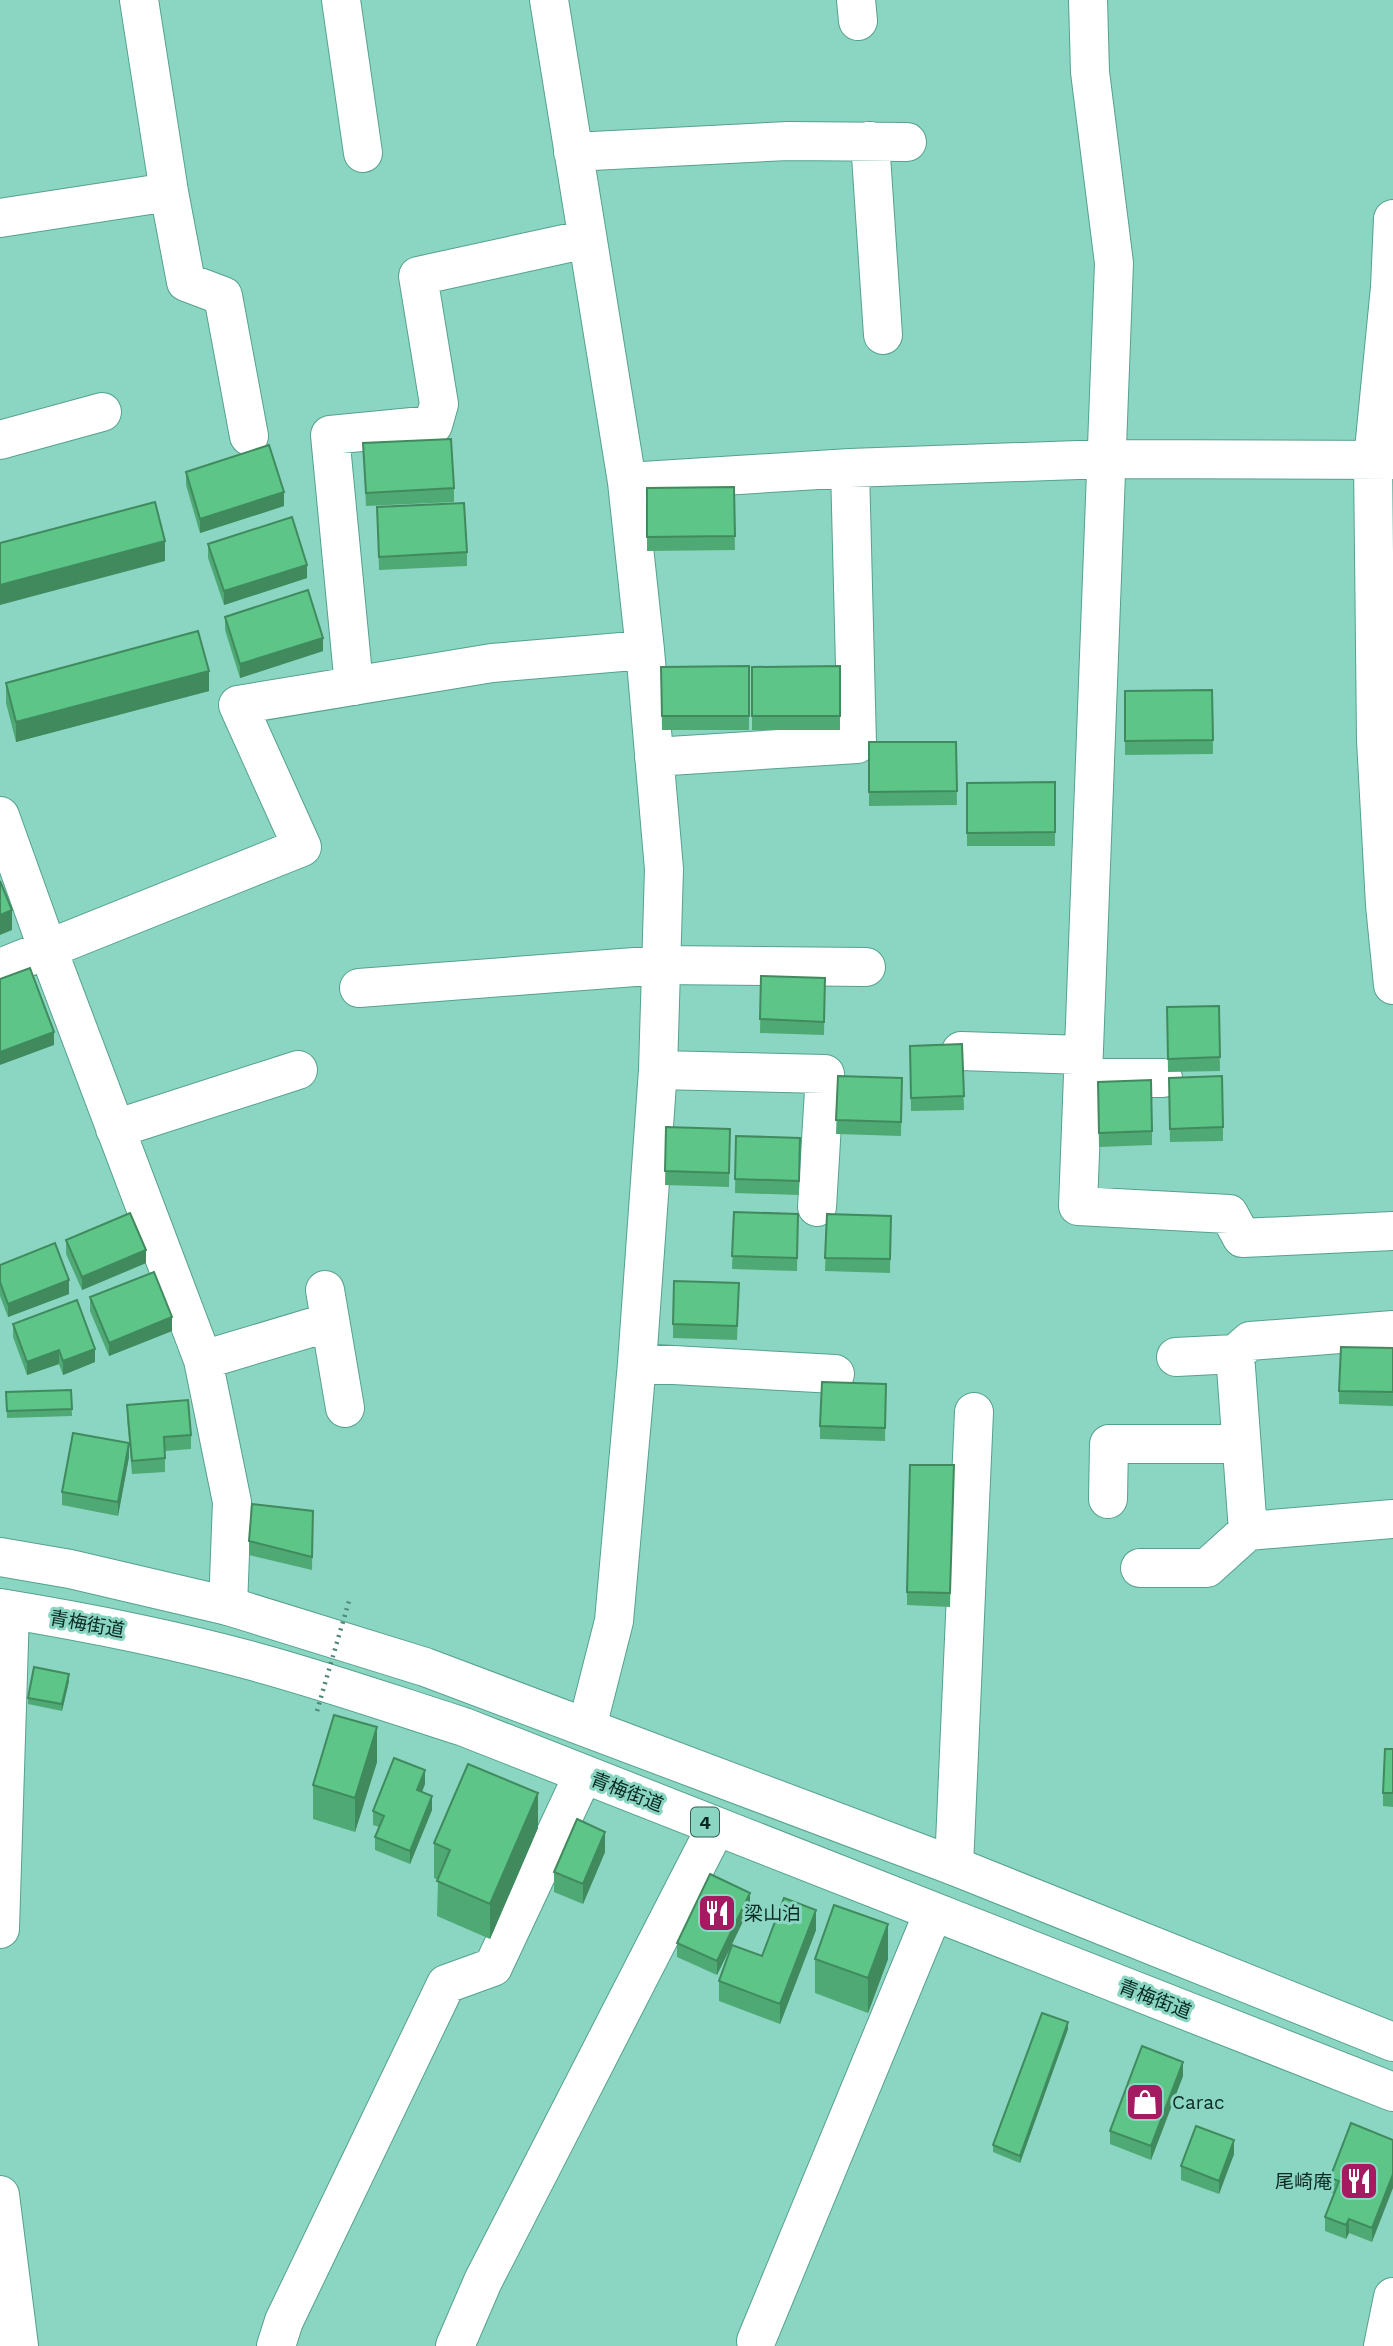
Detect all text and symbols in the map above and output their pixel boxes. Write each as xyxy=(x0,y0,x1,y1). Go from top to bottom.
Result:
street label: 青梅街道 xyxy=(48,1606,126,1642)
street label: 青梅街道 xyxy=(587,1768,667,1816)
road number: 4 xyxy=(691,1808,719,1836)
restaurant icon: 梁山泊 xyxy=(696,1892,738,1934)
place label: 梁山泊 xyxy=(744,1902,801,1925)
street label: 青梅街道 xyxy=(1115,1975,1195,2023)
shop icon: Carac xyxy=(1124,2081,1166,2123)
place label: Carac xyxy=(1172,2091,1225,2114)
restaurant icon: 尾崎庵 xyxy=(1338,2160,1380,2202)
place label: 尾崎庵 xyxy=(1275,2170,1332,2193)

